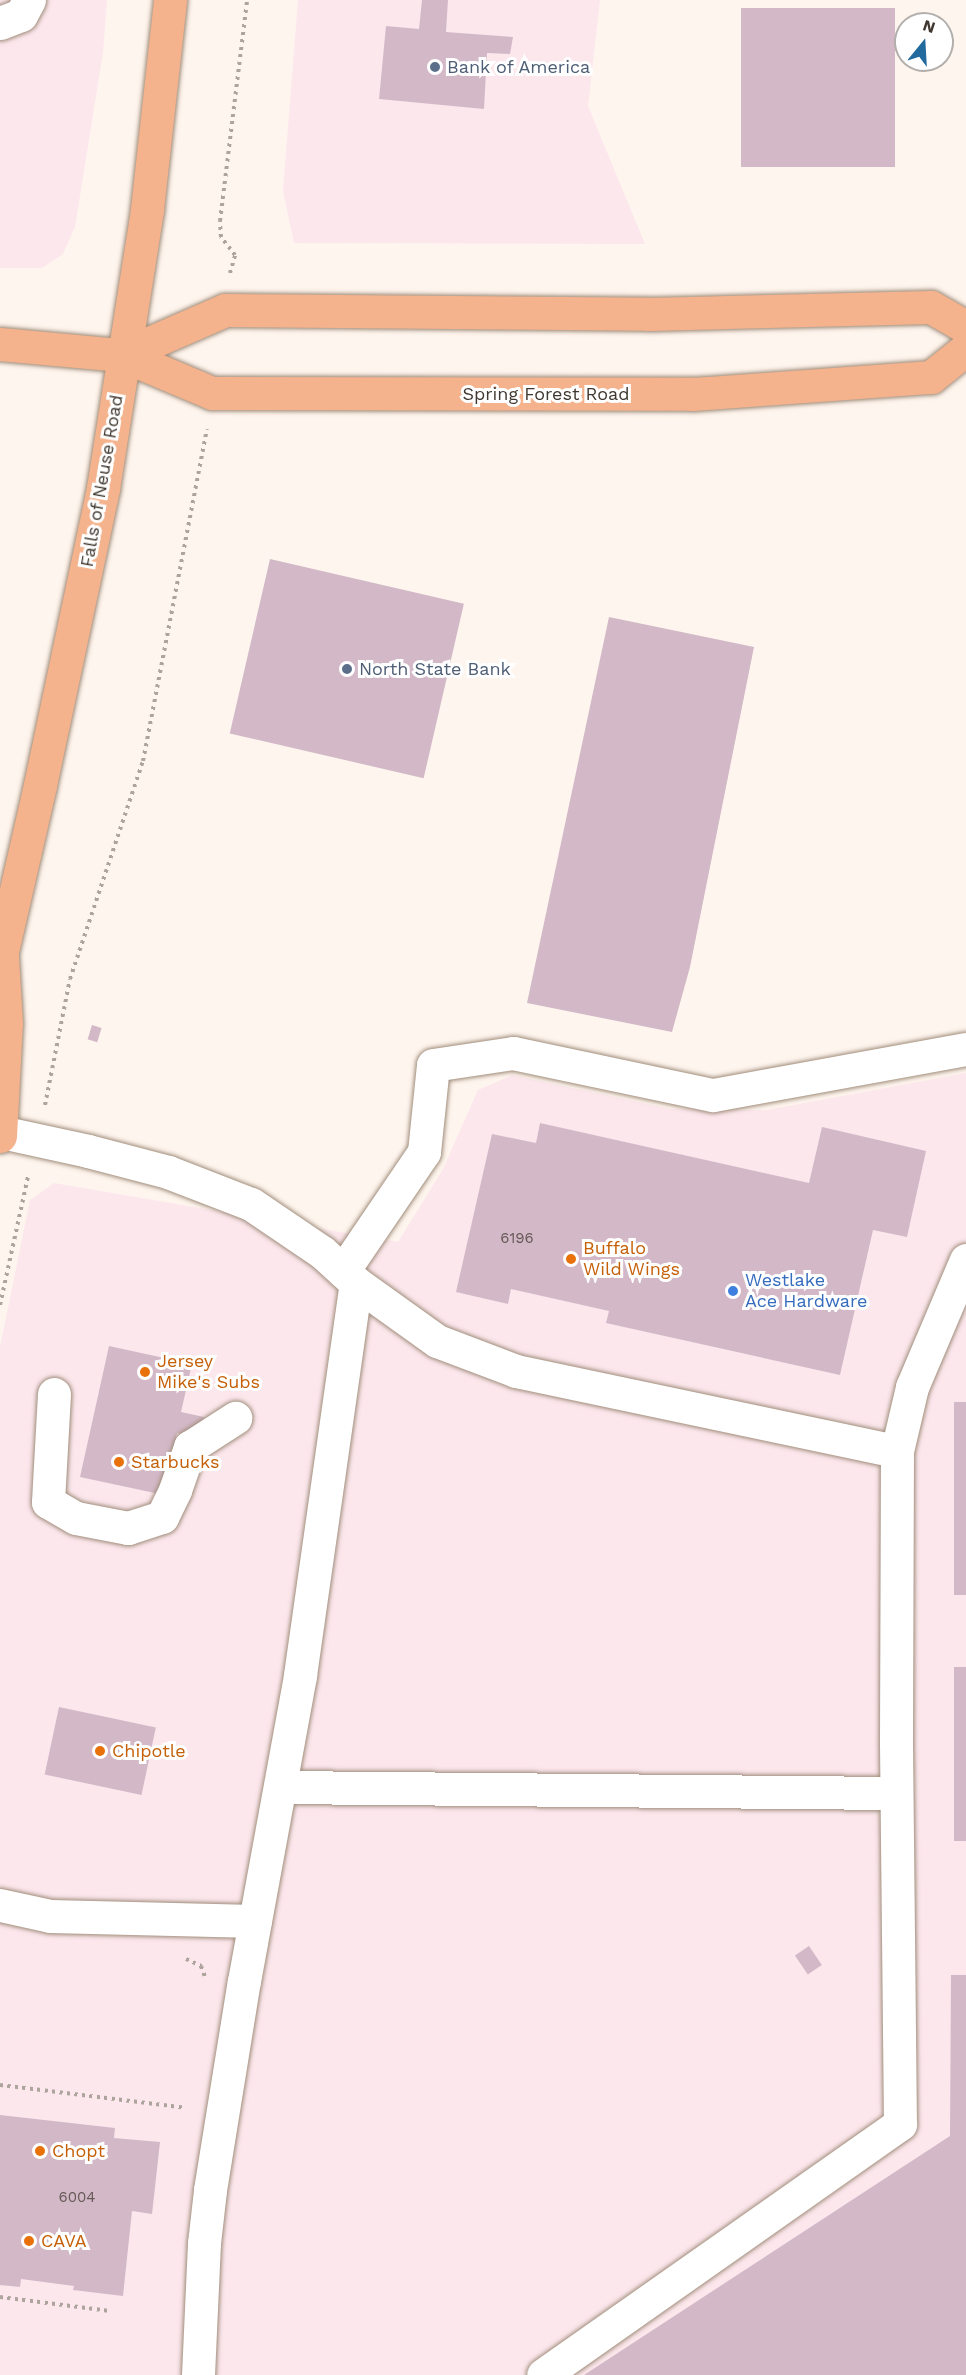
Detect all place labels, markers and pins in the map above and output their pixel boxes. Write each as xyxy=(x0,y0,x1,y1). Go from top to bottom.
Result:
place label: Bank of America xyxy=(447,56,592,78)
marker: Bank of America xyxy=(428,60,442,74)
place label: North State Bank xyxy=(359,658,511,680)
marker: North State Bank xyxy=(340,662,354,676)
place label: Buffalo Wild Wings xyxy=(583,1238,680,1280)
marker: Buffalo Wild Wings xyxy=(564,1252,578,1266)
place label: Westlake Ace Hardware xyxy=(745,1270,867,1312)
marker: Westlake Ace Hardware xyxy=(726,1284,740,1298)
place label: Jersey Mike's Subs xyxy=(157,1351,260,1394)
marker: Jersey Mike's Subs xyxy=(138,1365,152,1379)
place label: Starbucks xyxy=(131,1451,220,1473)
marker: Starbucks xyxy=(112,1455,126,1469)
place label: Chipotle xyxy=(112,1740,186,1762)
marker: Chipotle xyxy=(93,1744,107,1758)
place label: Chopt xyxy=(52,2140,105,2162)
marker: Chopt xyxy=(33,2144,47,2158)
place label: CAVA xyxy=(41,2230,87,2252)
marker: CAVA xyxy=(22,2234,36,2248)

